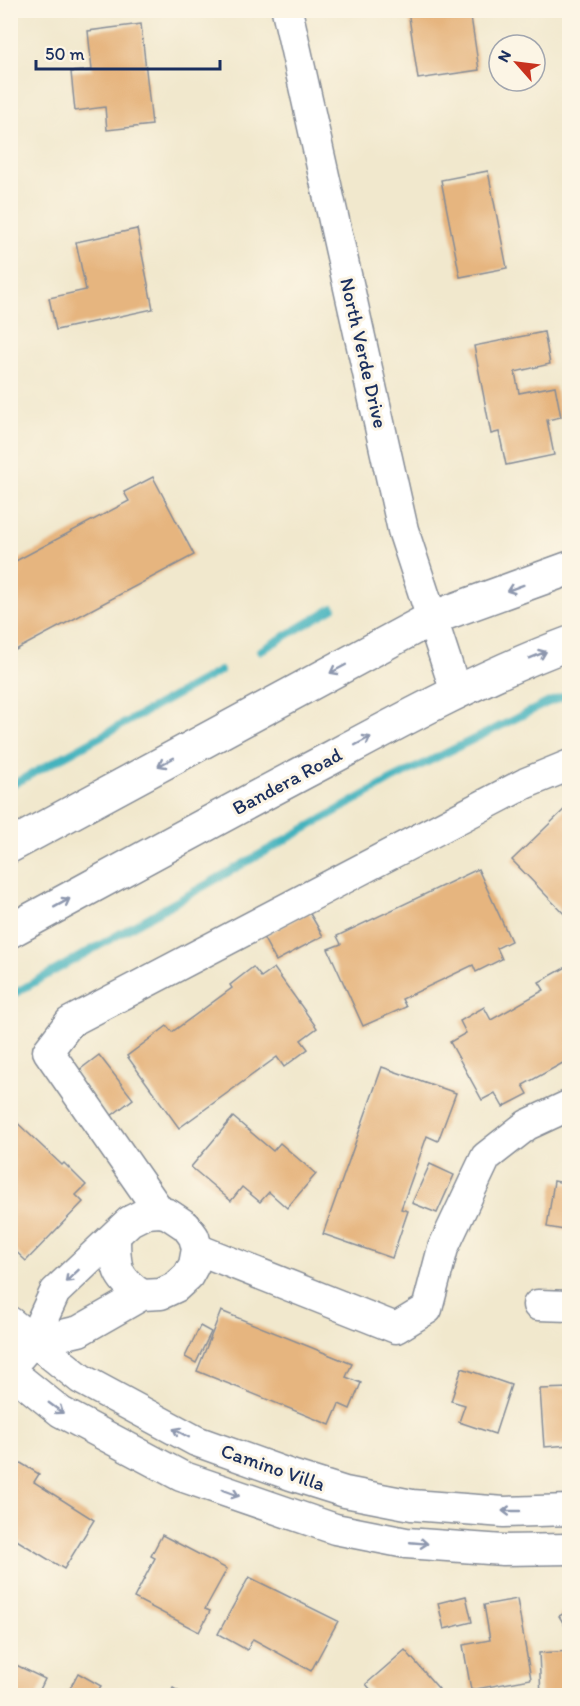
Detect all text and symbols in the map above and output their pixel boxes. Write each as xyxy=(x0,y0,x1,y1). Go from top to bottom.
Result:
scale bar xyxy=(36,33,220,71)
north arrow xyxy=(487,33,547,93)
text: 50 m xyxy=(45,43,85,65)
text: N xyxy=(493,47,515,65)
street label: North Verde Drive xyxy=(335,276,393,430)
one-way arrow xyxy=(506,583,524,594)
one-way arrow xyxy=(528,649,547,660)
one-way arrow xyxy=(329,664,347,675)
one-way arrow xyxy=(354,735,371,747)
street label: Bandera Road xyxy=(228,742,346,820)
one-way arrow xyxy=(158,756,175,768)
one-way arrow xyxy=(53,897,70,909)
one-way arrow xyxy=(65,1269,80,1284)
one-way arrow xyxy=(48,1401,64,1414)
one-way arrow xyxy=(172,1426,190,1438)
street label: Camino Villa xyxy=(218,1438,328,1496)
one-way arrow xyxy=(221,1488,240,1499)
one-way arrow xyxy=(502,1505,522,1517)
one-way arrow xyxy=(408,1538,428,1549)

